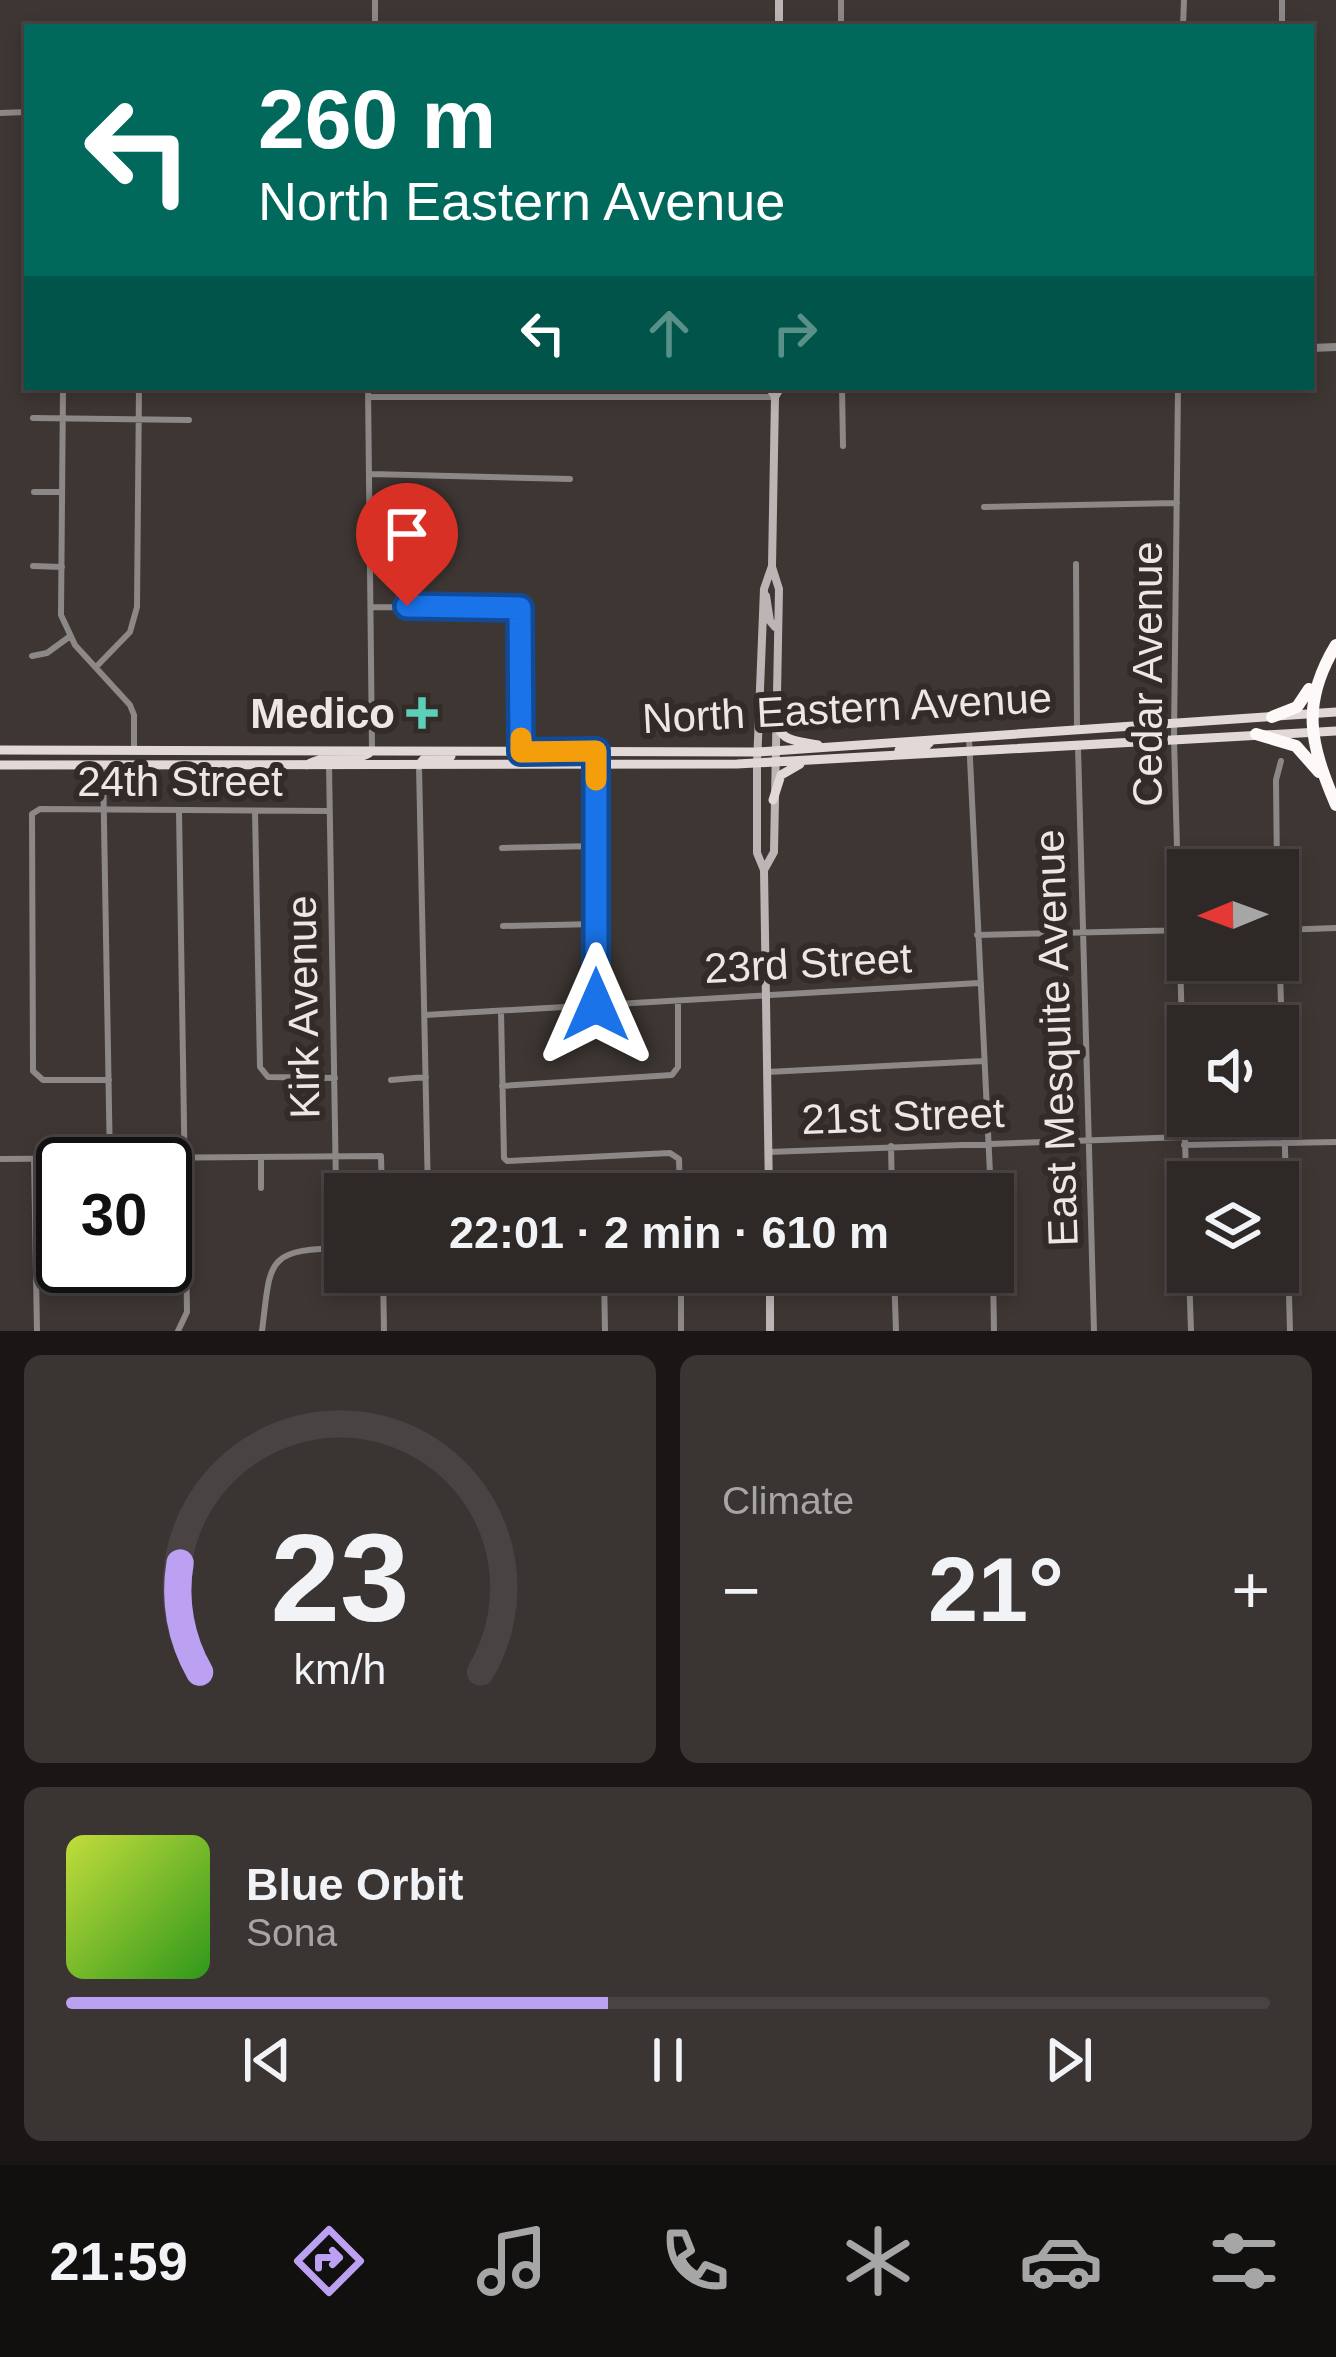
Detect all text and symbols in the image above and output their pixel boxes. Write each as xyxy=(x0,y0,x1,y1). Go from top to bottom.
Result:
icon: left xyxy=(60,72,216,228)
text: 260 m xyxy=(258,72,496,166)
text: North Eastern Avenue xyxy=(258,171,785,231)
icon: left xyxy=(510,300,576,366)
icon: ahead xyxy=(636,300,702,366)
icon: right xyxy=(762,300,828,366)
pin xyxy=(356,483,458,606)
icon: arrive xyxy=(374,501,440,567)
street label: Cedar Avenue xyxy=(1124,541,1171,807)
street label: North Eastern Avenue xyxy=(641,674,1053,742)
place label: Medico xyxy=(250,690,395,737)
marker: Medico xyxy=(406,697,438,729)
street label: 24th Street xyxy=(77,758,283,805)
street label: East Mesquite Avenue xyxy=(1025,829,1087,1247)
north arrow xyxy=(1167,849,1299,981)
map controls xyxy=(1167,849,1299,1293)
street label: Kirk Avenue xyxy=(278,895,328,1119)
street label: 23rd Street xyxy=(703,934,913,992)
position arrow xyxy=(533,942,659,1068)
button: sound xyxy=(1167,1005,1299,1137)
street label: 21st Street xyxy=(801,1089,1006,1143)
speed limit sign: 30 xyxy=(36,1137,192,1293)
button: layers xyxy=(1167,1161,1299,1293)
text: 22:01 · 2 min · 610 m xyxy=(449,1207,889,1258)
text: Climate xyxy=(722,1479,854,1522)
text: 23 xyxy=(271,1508,409,1647)
text: 21° xyxy=(928,1540,1064,1640)
text: − xyxy=(722,1553,761,1627)
text: + xyxy=(1231,1553,1270,1627)
text: km/h xyxy=(294,1645,386,1693)
text: Blue Orbit xyxy=(246,1859,464,1910)
text: Sona xyxy=(246,1911,337,1954)
icon: previous xyxy=(234,2027,300,2093)
icon: pause xyxy=(635,2027,701,2093)
icon: next xyxy=(1036,2027,1102,2093)
icon: directions xyxy=(287,2219,371,2303)
icon: music xyxy=(470,2219,554,2303)
icon: phone xyxy=(653,2219,737,2303)
icon: climate xyxy=(836,2219,920,2303)
icon: car xyxy=(1019,2219,1103,2303)
icon: filters xyxy=(1202,2219,1286,2303)
text: 21:59 xyxy=(50,2231,188,2291)

